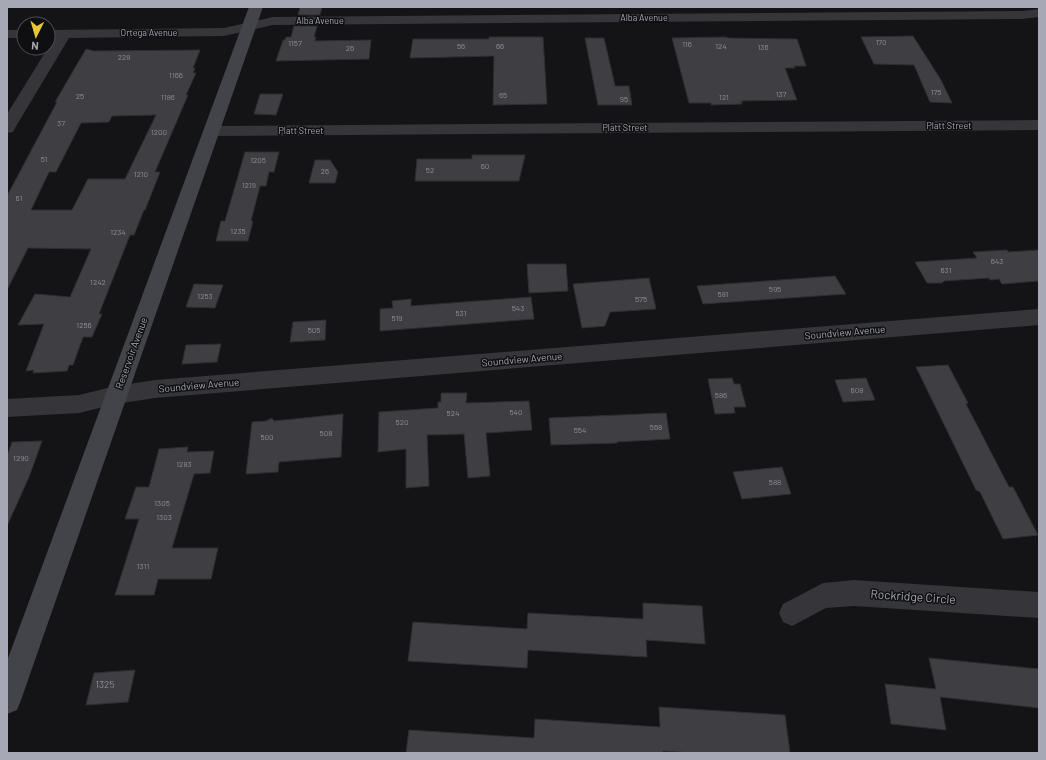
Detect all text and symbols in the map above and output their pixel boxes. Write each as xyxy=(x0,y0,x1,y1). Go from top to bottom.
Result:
street label: Alba Avenue xyxy=(620,12,668,23)
street label: Alba Avenue xyxy=(296,15,344,26)
north arrow xyxy=(16,16,56,56)
street label: Ortega Avenue xyxy=(121,27,178,38)
house number: 170 xyxy=(875,37,887,47)
house number: 1157 xyxy=(288,38,302,48)
house number: 116 xyxy=(682,39,692,49)
text: N xyxy=(31,40,39,53)
house number: 56 xyxy=(457,41,465,51)
house number: 66 xyxy=(496,41,504,51)
house number: 124 xyxy=(715,41,727,51)
house number: 136 xyxy=(757,42,769,52)
house number: 26 xyxy=(346,43,354,53)
house number: 228 xyxy=(118,52,130,62)
house number: 1166 xyxy=(169,70,183,80)
house number: 175 xyxy=(931,87,941,97)
house number: 137 xyxy=(776,89,787,99)
house number: 65 xyxy=(499,90,507,100)
house number: 25 xyxy=(76,91,84,101)
house number: 1186 xyxy=(161,92,175,102)
house number: 121 xyxy=(719,92,729,102)
house number: 95 xyxy=(620,94,628,104)
house number: 37 xyxy=(57,118,65,128)
street label: Platt Street xyxy=(927,120,971,131)
street label: Platt Street xyxy=(603,122,647,133)
street label: Platt Street xyxy=(279,125,323,136)
house number: 1200 xyxy=(151,127,167,137)
house number: 51 xyxy=(41,154,48,164)
house number: 1205 xyxy=(250,155,266,165)
house number: 60 xyxy=(481,161,489,171)
house number: 52 xyxy=(426,165,434,175)
house number: 26 xyxy=(321,166,329,176)
house number: 1210 xyxy=(134,169,148,179)
house number: 1219 xyxy=(242,180,256,190)
house number: 61 xyxy=(16,193,23,203)
house number: 1235 xyxy=(230,226,246,236)
house number: 1234 xyxy=(110,227,126,237)
house number: 643 xyxy=(991,256,1003,266)
house number: 631 xyxy=(941,265,952,275)
house number: 1242 xyxy=(90,277,106,287)
house number: 595 xyxy=(769,284,781,294)
house number: 581 xyxy=(718,289,729,299)
house number: 1253 xyxy=(197,291,213,301)
house number: 575 xyxy=(635,294,647,304)
house number: 543 xyxy=(512,303,524,313)
house number: 531 xyxy=(456,308,467,318)
house number: 519 xyxy=(392,313,402,323)
street label: Reservoir Avenue xyxy=(112,316,150,390)
house number: 1256 xyxy=(76,320,92,330)
street label: Soundview Avenue xyxy=(804,322,886,342)
house number: 505 xyxy=(308,325,320,335)
street label: Soundview Avenue xyxy=(481,349,563,369)
street label: Soundview Avenue xyxy=(158,375,240,395)
house number: 608 xyxy=(851,385,863,395)
house number: 586 xyxy=(715,390,727,400)
house number: 540 xyxy=(509,407,523,417)
house number: 524 xyxy=(447,408,459,418)
house number: 520 xyxy=(396,417,408,427)
house number: 568 xyxy=(650,422,662,432)
house number: 554 xyxy=(574,425,586,435)
house number: 508 xyxy=(320,428,332,438)
house number: 500 xyxy=(260,432,274,442)
house number: 1290 xyxy=(13,453,29,463)
house number: 1283 xyxy=(176,459,192,469)
house number: 588 xyxy=(769,477,781,487)
house number: 1305 xyxy=(154,498,170,508)
house number: 1303 xyxy=(156,512,172,522)
house number: 1311 xyxy=(137,561,149,571)
street label: Rockridge Circle xyxy=(870,586,956,606)
house number: 1325 xyxy=(95,678,115,690)

